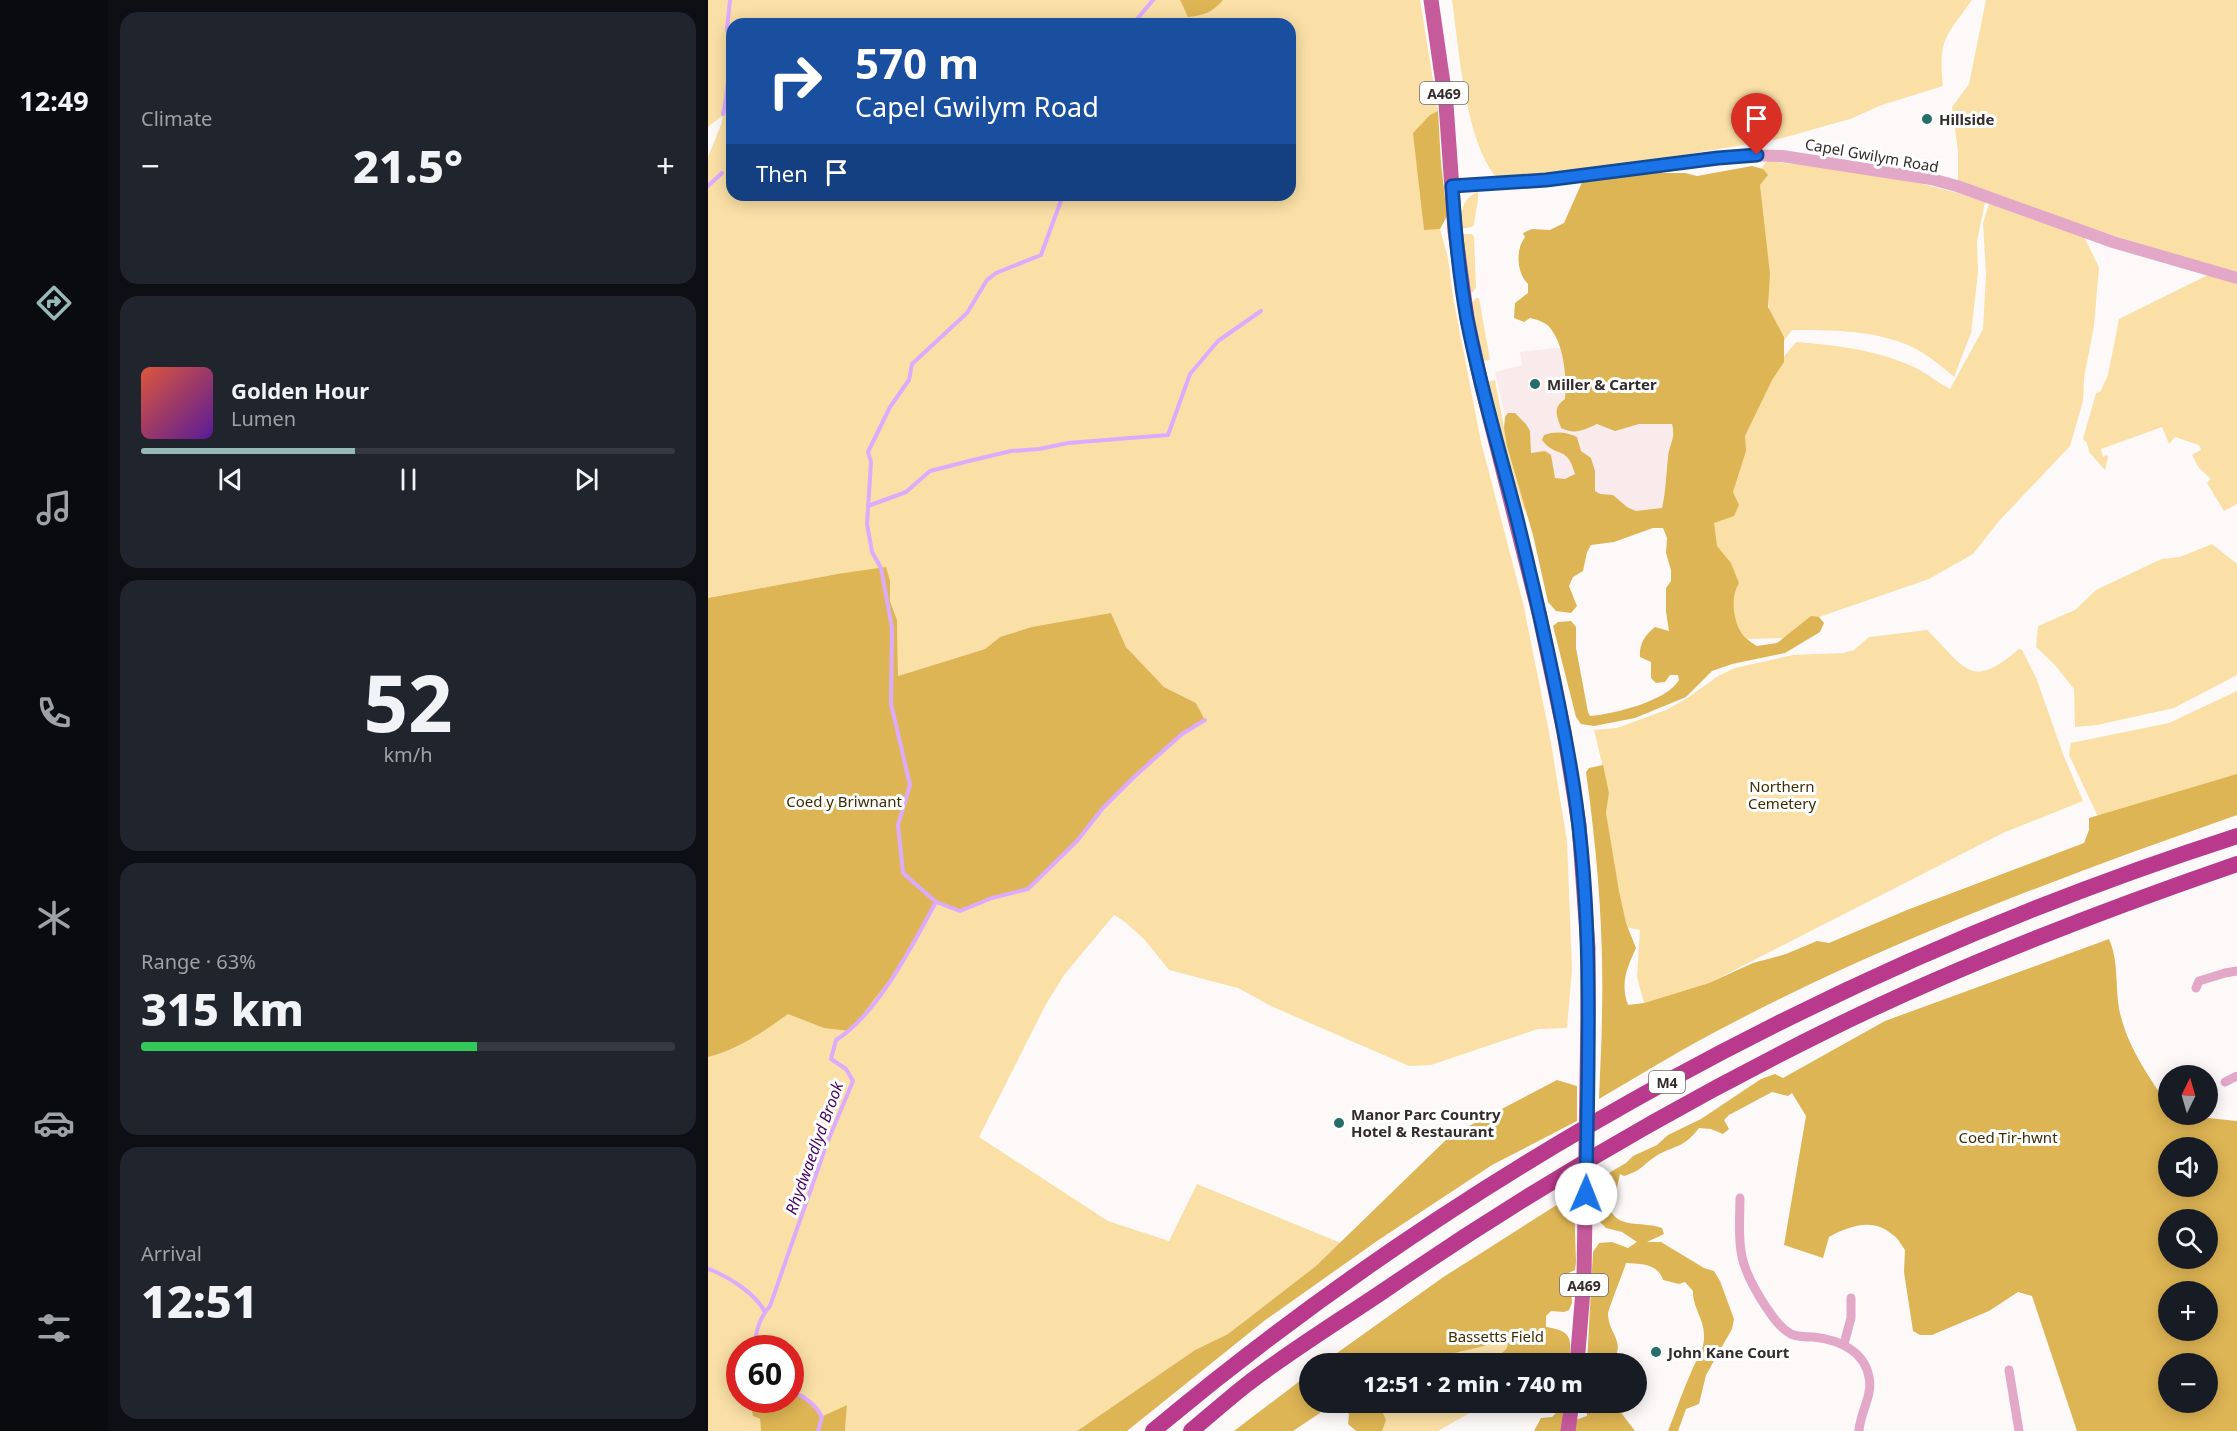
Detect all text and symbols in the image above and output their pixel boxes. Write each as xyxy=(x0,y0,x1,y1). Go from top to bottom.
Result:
text: 570 m xyxy=(855,34,979,91)
icon: right xyxy=(756,42,834,120)
text: 12:49 xyxy=(19,82,89,119)
road number: A469 xyxy=(1420,82,1468,104)
text: Capel Gwilym Road xyxy=(855,88,1099,125)
pin xyxy=(1731,93,1782,155)
icon: arrive xyxy=(1740,102,1773,135)
text: Climate xyxy=(141,105,212,132)
place label: Hillside xyxy=(1939,109,1994,129)
marker: Hillside xyxy=(1920,112,1934,126)
street label: Capel Gwilym Road xyxy=(1804,133,1940,177)
text: 21.5° xyxy=(353,135,463,196)
text: − xyxy=(141,143,160,188)
text: + xyxy=(656,143,675,188)
icon: arrive xyxy=(820,156,853,189)
text: Then xyxy=(756,158,808,188)
icon: directions xyxy=(33,282,75,324)
place label: Miller & Carter xyxy=(1547,374,1657,394)
text: Golden Hour xyxy=(231,375,369,405)
marker: Miller & Carter xyxy=(1528,377,1542,391)
text: Lumen xyxy=(231,405,296,432)
icon: previous xyxy=(214,463,247,496)
icon: pause xyxy=(392,463,425,496)
icon: next xyxy=(570,463,603,496)
icon: music xyxy=(33,487,75,529)
text: 52 xyxy=(363,649,453,755)
icon: phone xyxy=(33,692,75,734)
text: km/h xyxy=(383,741,433,768)
park label: Northern Cemetery xyxy=(1748,776,1816,813)
park label: Coed y Briwnant xyxy=(786,791,902,811)
icon: climate xyxy=(33,897,75,939)
text: Range · 63% xyxy=(141,948,256,975)
text: 315 km xyxy=(141,978,304,1039)
north arrow xyxy=(2158,1065,2218,1125)
map controls xyxy=(2158,1065,2218,1413)
road number: M4 xyxy=(1649,1071,1685,1093)
water label: Rhydwaedlyd Brook xyxy=(780,1078,849,1217)
icon: car xyxy=(33,1102,75,1144)
place label: Manor Parc Country Hotel & Restaurant xyxy=(1351,1104,1501,1141)
marker: Manor Parc Country Hotel & Restaurant xyxy=(1332,1116,1346,1130)
park label: Coed Tir-hwnt xyxy=(1958,1127,2058,1147)
button: sound xyxy=(2158,1137,2218,1197)
position arrow xyxy=(1554,1162,1618,1226)
button: search xyxy=(2158,1209,2218,1269)
text: Arrival xyxy=(141,1240,202,1267)
text: 12:51 xyxy=(141,1270,258,1331)
road number: A469 xyxy=(1560,1274,1608,1296)
button: + xyxy=(2158,1281,2218,1341)
icon: filters xyxy=(33,1307,75,1349)
park label: Bassetts Field xyxy=(1448,1326,1544,1346)
speed limit sign: 60 xyxy=(726,1335,804,1413)
place label: John Kane Court xyxy=(1666,1342,1790,1362)
marker: John Kane Court xyxy=(1649,1345,1663,1359)
button: − xyxy=(2158,1353,2218,1413)
text: 12:51 · 2 min · 740 m xyxy=(1363,1368,1583,1398)

